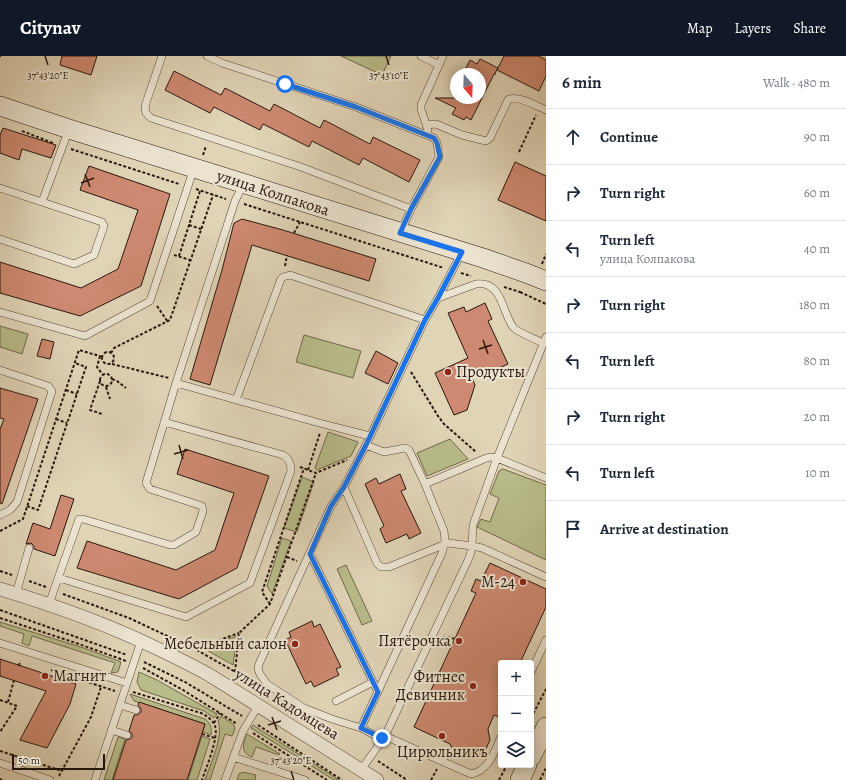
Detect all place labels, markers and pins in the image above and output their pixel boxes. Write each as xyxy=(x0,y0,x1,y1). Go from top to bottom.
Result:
place label: Продукты xyxy=(456,361,525,383)
marker: Продукты xyxy=(443,367,453,377)
place label: М-24 xyxy=(481,571,515,593)
marker: М-24 xyxy=(518,577,528,587)
place label: Пятёрочка xyxy=(378,630,452,652)
place label: Мебельный салон xyxy=(164,633,287,655)
marker: Пятёрочка xyxy=(454,636,464,646)
marker: Мебельный салон xyxy=(290,639,300,649)
place label: Магнит xyxy=(53,665,106,687)
place label: Фитнес Девичник xyxy=(396,666,465,706)
marker: Магнит xyxy=(40,671,50,681)
marker: Фитнес Девичник xyxy=(468,681,478,691)
marker: Цирюльникъ xyxy=(437,731,447,741)
place label: Цирюльникъ xyxy=(397,741,487,763)

